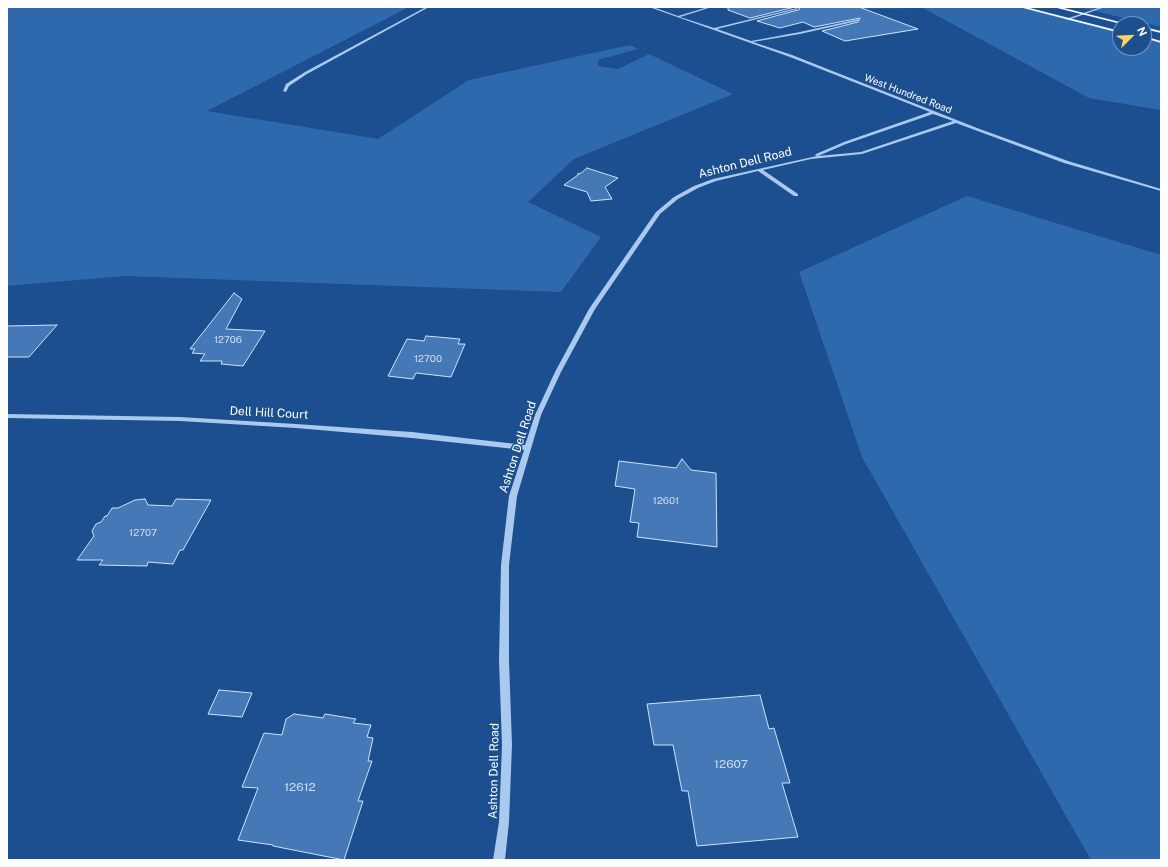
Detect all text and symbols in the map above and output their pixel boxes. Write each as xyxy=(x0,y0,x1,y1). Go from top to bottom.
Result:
north arrow xyxy=(1112,16,1152,56)
text: N xyxy=(1135,25,1149,38)
street label: West Hundred Road xyxy=(862,72,954,116)
street label: Ashton Dell Road xyxy=(697,144,793,182)
house number: 12706 xyxy=(214,334,242,346)
house number: 12700 xyxy=(414,353,442,365)
street label: Ashton Dell Road xyxy=(496,399,540,495)
street label: Dell Hill Court xyxy=(229,404,309,422)
house number: 12601 xyxy=(653,495,679,507)
house number: 12707 xyxy=(129,527,157,539)
street label: Ashton Dell Road xyxy=(486,723,502,819)
house number: 12607 xyxy=(714,757,748,771)
house number: 12612 xyxy=(284,780,316,794)

